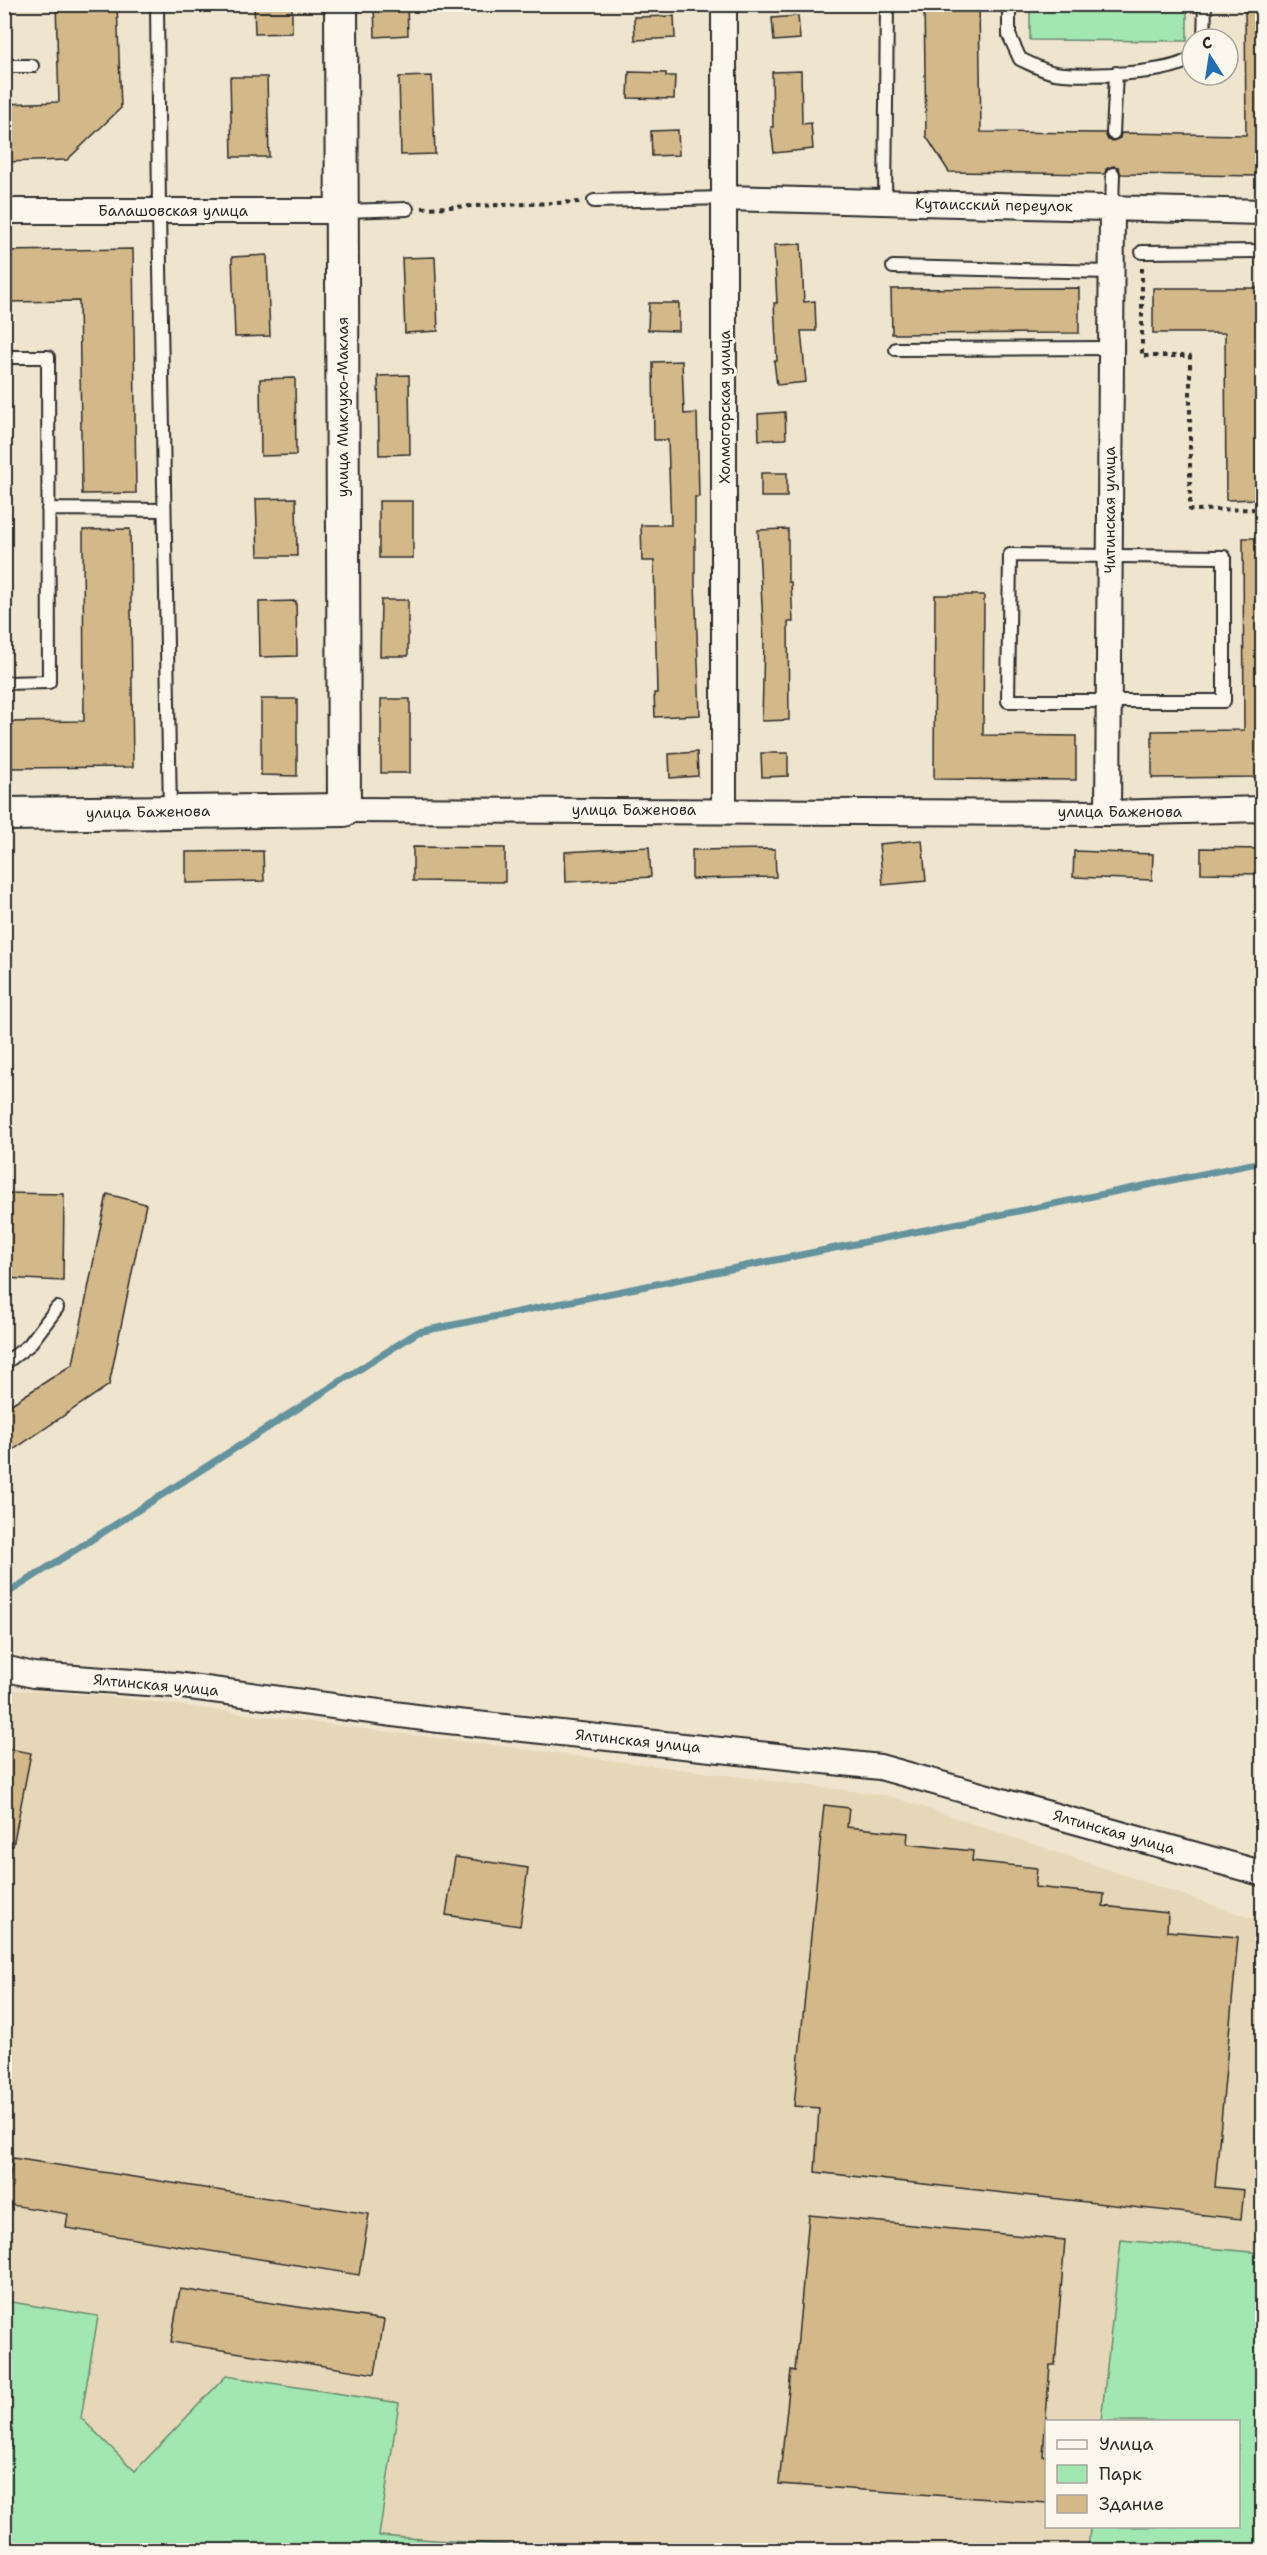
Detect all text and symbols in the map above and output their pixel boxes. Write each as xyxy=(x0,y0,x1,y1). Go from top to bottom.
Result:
north arrow xyxy=(1180,27,1240,87)
text: С xyxy=(1200,31,1214,54)
street label: Кутаисский переулок xyxy=(915,194,1073,216)
street label: Балашовская улица xyxy=(98,201,249,221)
street label: улица Миклухо-Маклая xyxy=(333,317,353,497)
street label: Холмогорская улица xyxy=(715,329,735,484)
street label: Читинская улица xyxy=(1100,446,1120,574)
street label: улица Баженова xyxy=(572,800,697,820)
street label: улица Баженова xyxy=(86,801,211,823)
street label: улица Баженова xyxy=(1058,802,1183,822)
street label: Ялтинская улица xyxy=(92,1670,220,1701)
street label: Ялтинская улица xyxy=(574,1724,702,1758)
street label: Ялтинская улица xyxy=(1051,1805,1178,1859)
legend xyxy=(1045,2420,1240,2528)
text: Улица xyxy=(1099,2432,1153,2456)
text: Парк xyxy=(1099,2462,1142,2486)
text: Здание xyxy=(1099,2492,1164,2516)

